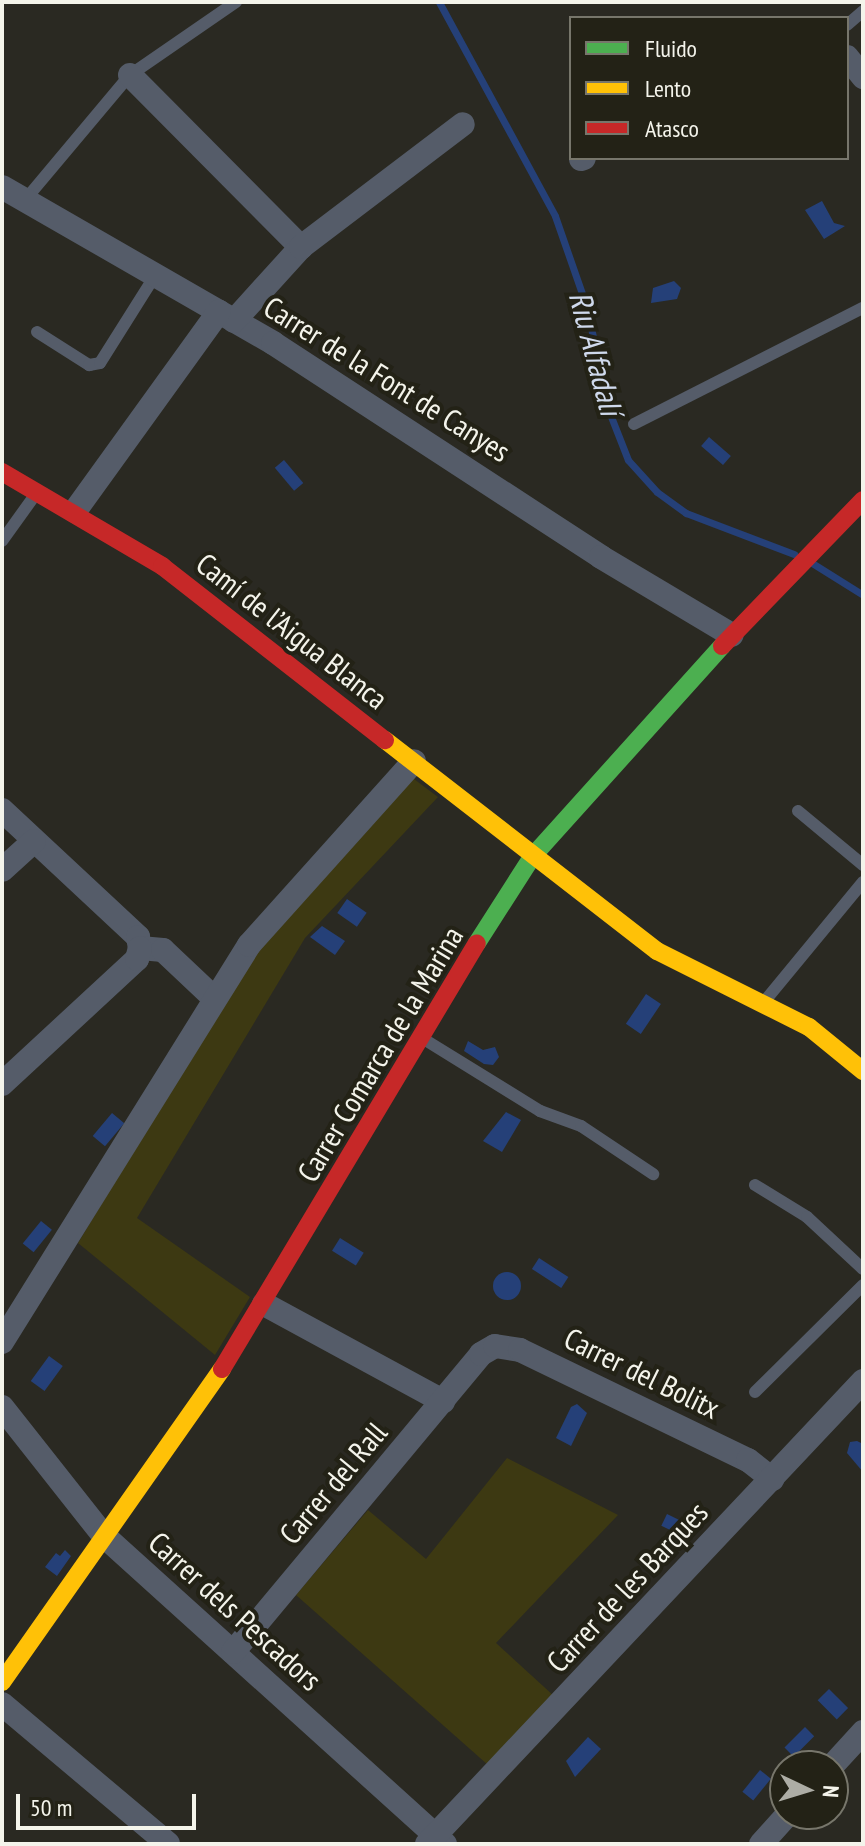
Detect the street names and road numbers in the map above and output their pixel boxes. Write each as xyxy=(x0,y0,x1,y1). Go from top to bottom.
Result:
street label: Carrer de la Font de Canyes xyxy=(257,289,517,469)
street label: Camí de l’Aigua Blanca xyxy=(189,545,395,717)
street label: Carrer Comarca de la Marina xyxy=(290,920,470,1188)
street label: Carrer del Bolitx xyxy=(558,1320,726,1426)
street label: Carrer del Rall xyxy=(272,1415,394,1551)
street label: Carrer de les Barques xyxy=(539,1495,715,1679)
street label: Carrer dels Pescadors xyxy=(141,1524,329,1698)

